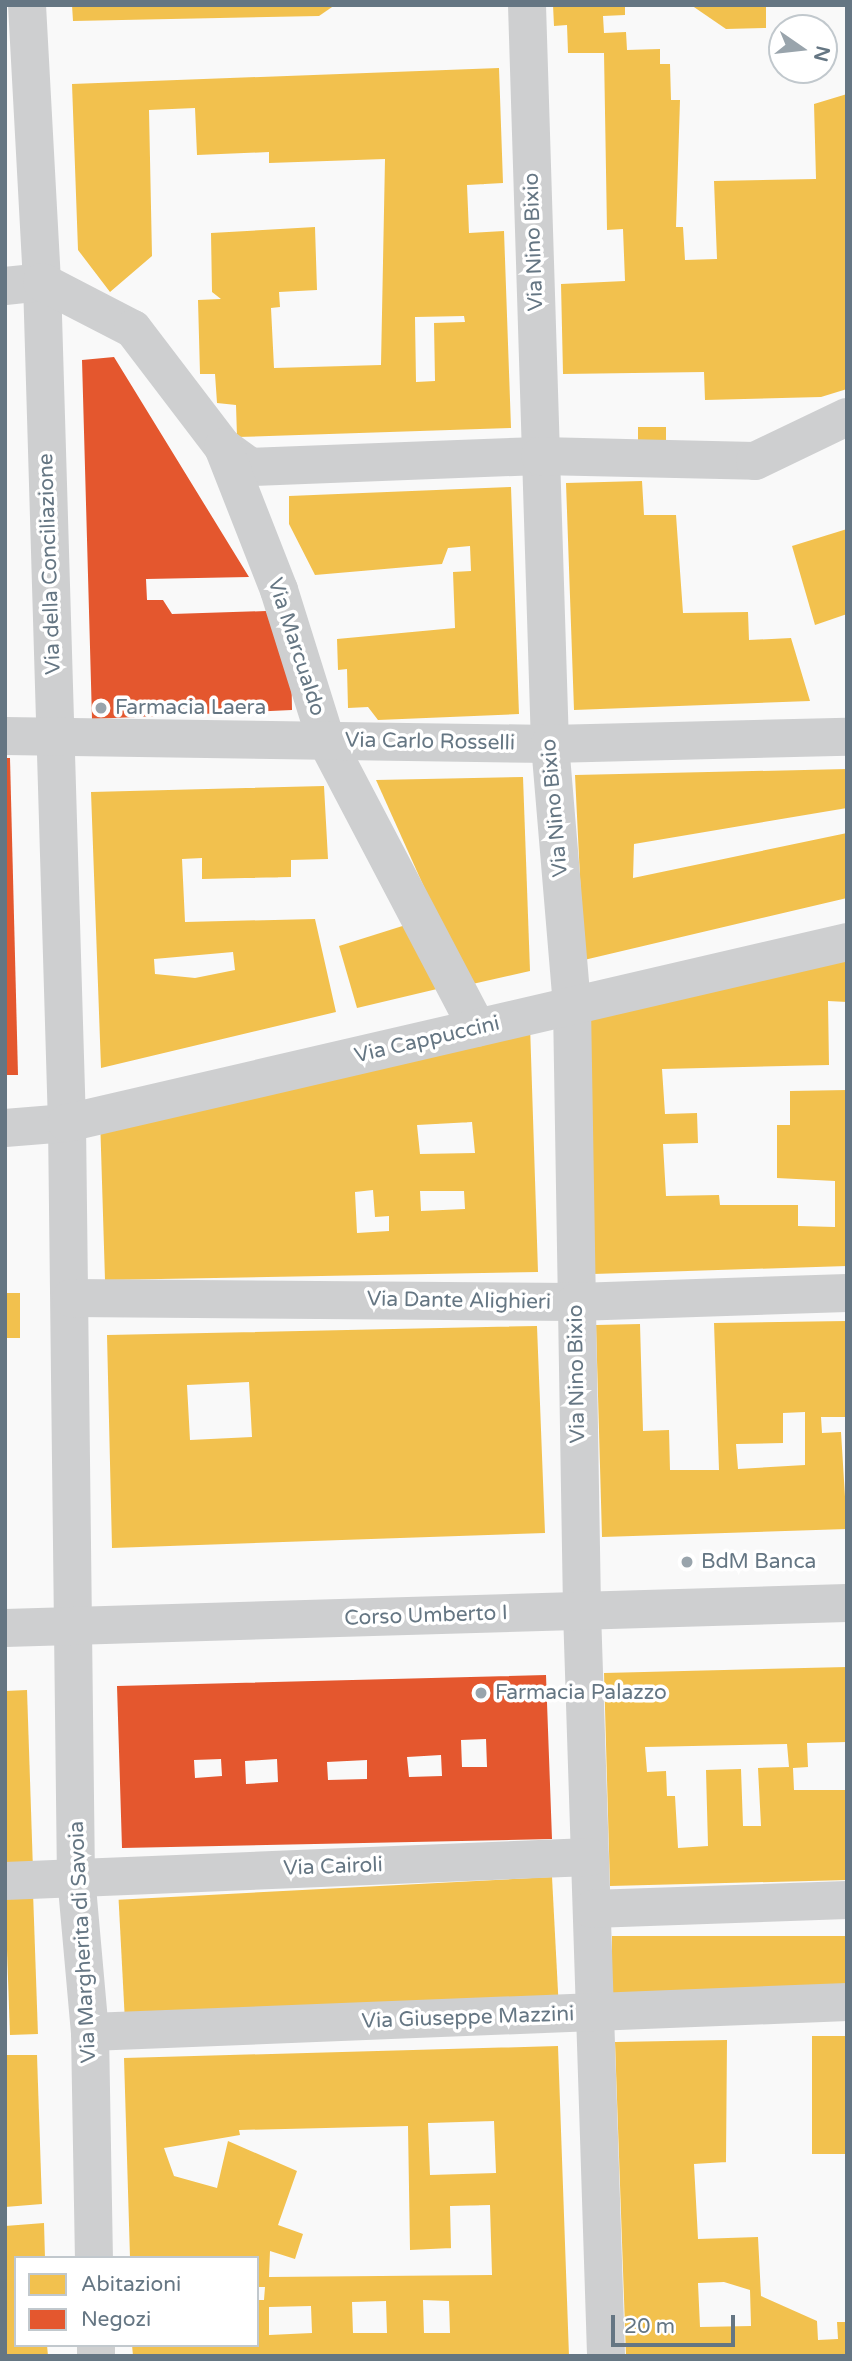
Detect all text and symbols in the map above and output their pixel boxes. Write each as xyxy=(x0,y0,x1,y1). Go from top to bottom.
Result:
north arrow xyxy=(768,14,838,84)
text: N xyxy=(809,44,834,64)
street label: Via Nino Bixio xyxy=(519,172,549,312)
street label: Via della Conciliazione xyxy=(34,453,66,675)
street label: Via Marcualdo xyxy=(262,575,330,719)
place label: Farmacia Laera xyxy=(115,695,266,721)
marker: Farmacia Laera xyxy=(93,700,109,716)
street label: Via Carlo Rosselli xyxy=(345,728,515,756)
street label: Via Nino Bixio xyxy=(536,738,574,878)
street label: Via Cappuccini xyxy=(352,1011,502,1069)
street label: Via Dante Alighieri xyxy=(367,1287,551,1315)
street label: Via Nino Bixio xyxy=(563,1304,591,1444)
place label: BdM Banca xyxy=(701,1549,816,1575)
marker: BdM Banca xyxy=(679,1554,695,1570)
street label: Corso Umberto I xyxy=(344,1601,508,1631)
place label: Farmacia Palazzo xyxy=(495,1680,667,1706)
marker: Farmacia Palazzo xyxy=(473,1685,489,1701)
street label: Via Margherita di Savoia xyxy=(64,1820,102,2064)
street label: Via Cairoli xyxy=(283,1853,383,1881)
street label: Via Giuseppe Mazzini xyxy=(361,2002,575,2034)
legend xyxy=(14,2256,259,2347)
text: Abitazioni xyxy=(81,2272,181,2297)
scale bar xyxy=(614,2302,738,2346)
text: Negozi xyxy=(81,2307,151,2332)
text: 20 m xyxy=(624,2314,675,2339)

